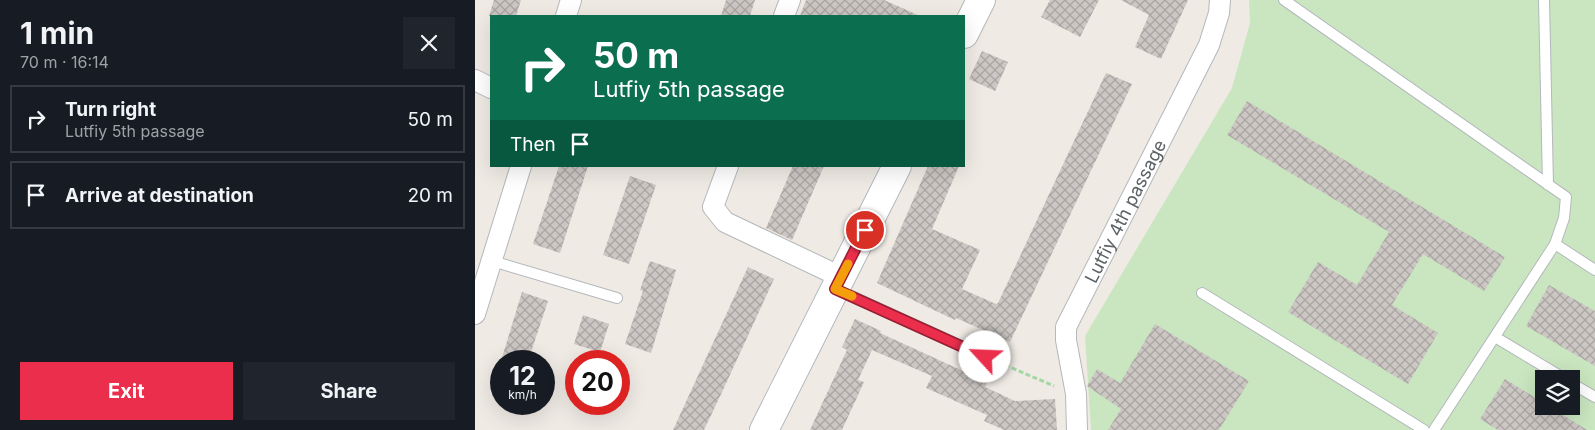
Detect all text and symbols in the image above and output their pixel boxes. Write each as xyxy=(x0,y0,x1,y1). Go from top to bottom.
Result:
text: 1 min xyxy=(20,15,94,51)
button: close xyxy=(403,17,455,69)
text: 50 m xyxy=(593,34,679,76)
icon: right xyxy=(510,35,575,100)
text: 70 m · 16:14 xyxy=(20,52,109,72)
text: Lutfiy 5th passage xyxy=(593,76,785,102)
text: Turn right xyxy=(65,98,156,121)
icon: right xyxy=(22,105,50,133)
text: 50 m xyxy=(407,108,453,131)
text: Lutfiy 5th passage xyxy=(65,121,205,141)
icon: arrive xyxy=(566,130,594,158)
text: Then xyxy=(510,133,556,156)
street label: Lutfiy 4th passage xyxy=(1080,136,1170,286)
icon: arrive xyxy=(22,181,50,209)
text: Arrive at destination xyxy=(65,184,254,207)
text: 20 m xyxy=(407,184,453,207)
pin xyxy=(844,209,886,251)
icon: arrive xyxy=(851,216,879,244)
position arrow xyxy=(958,330,1010,382)
speed limit sign: 20 xyxy=(565,350,630,415)
text: 12 xyxy=(509,361,536,391)
button: Exit xyxy=(20,362,233,420)
button: Share xyxy=(243,362,455,420)
map controls xyxy=(1535,370,1580,415)
button: layers xyxy=(1535,370,1580,415)
text: km/h xyxy=(508,387,537,402)

